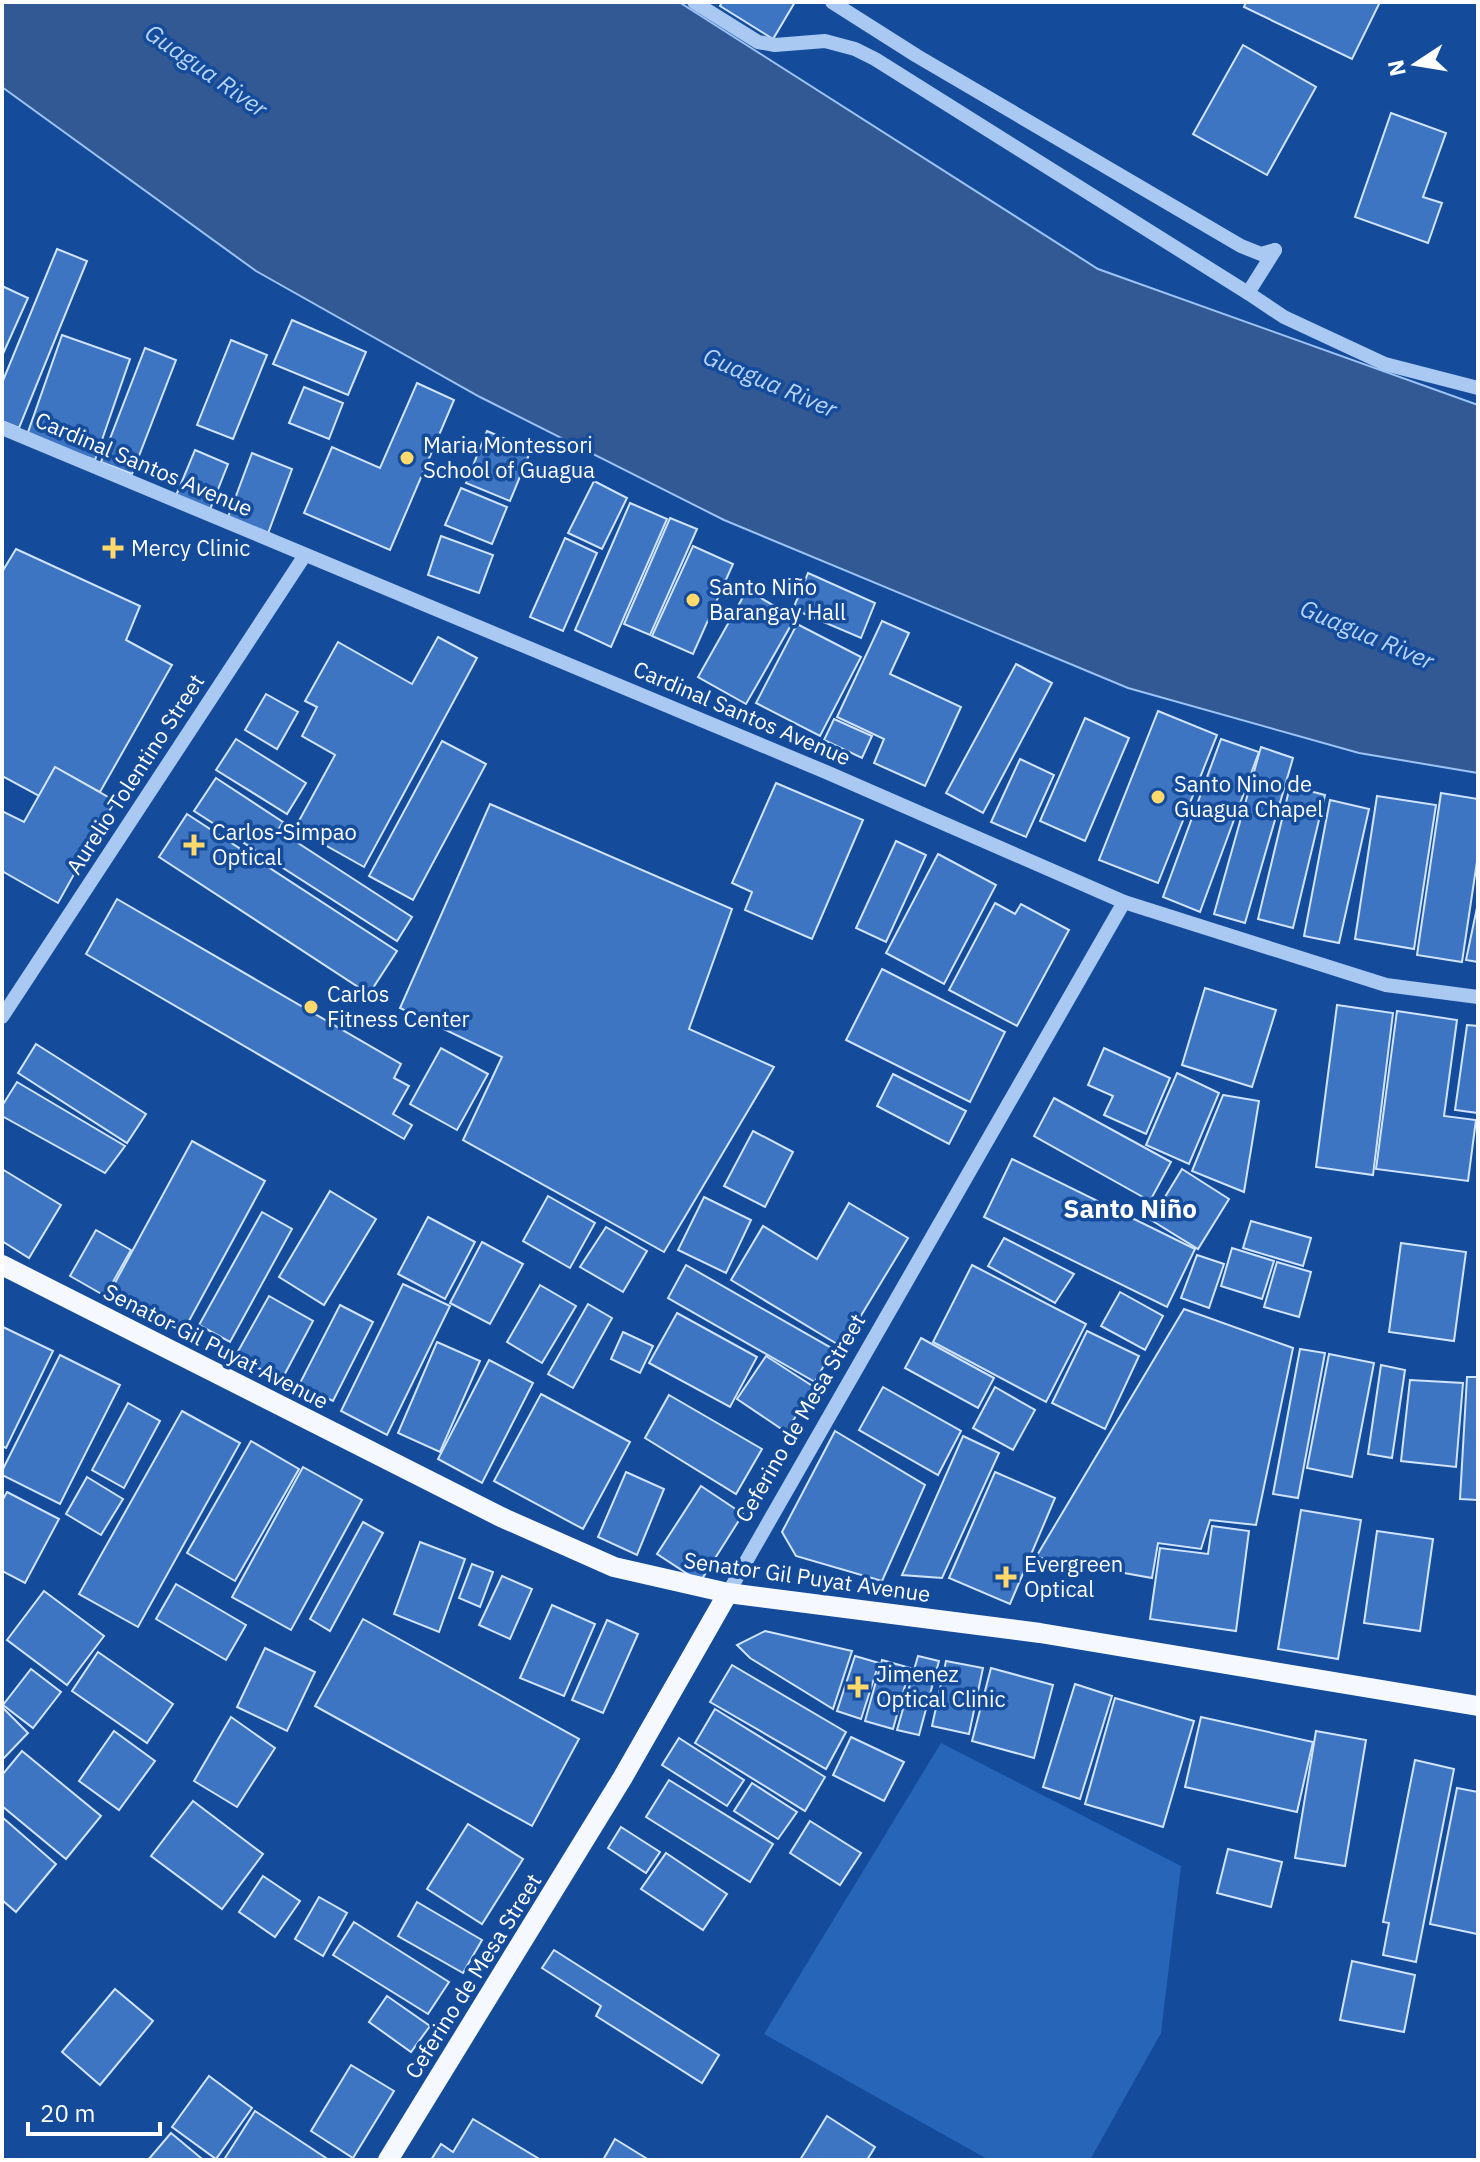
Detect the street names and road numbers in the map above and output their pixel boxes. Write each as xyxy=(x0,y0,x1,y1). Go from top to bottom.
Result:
street label: Cardinal Santos Avenue xyxy=(31,405,257,522)
street label: Cardinal Santos Avenue xyxy=(629,654,855,771)
street label: Aurelio Tolentino Street xyxy=(59,668,210,879)
street label: Senator Gil Puyat Avenue xyxy=(99,1276,334,1415)
street label: Ceferino de Mesa Street xyxy=(728,1308,871,1527)
street label: Senator Gil Puyat Avenue xyxy=(682,1545,932,1608)
street label: Ceferino de Mesa Street xyxy=(398,1868,548,2084)

